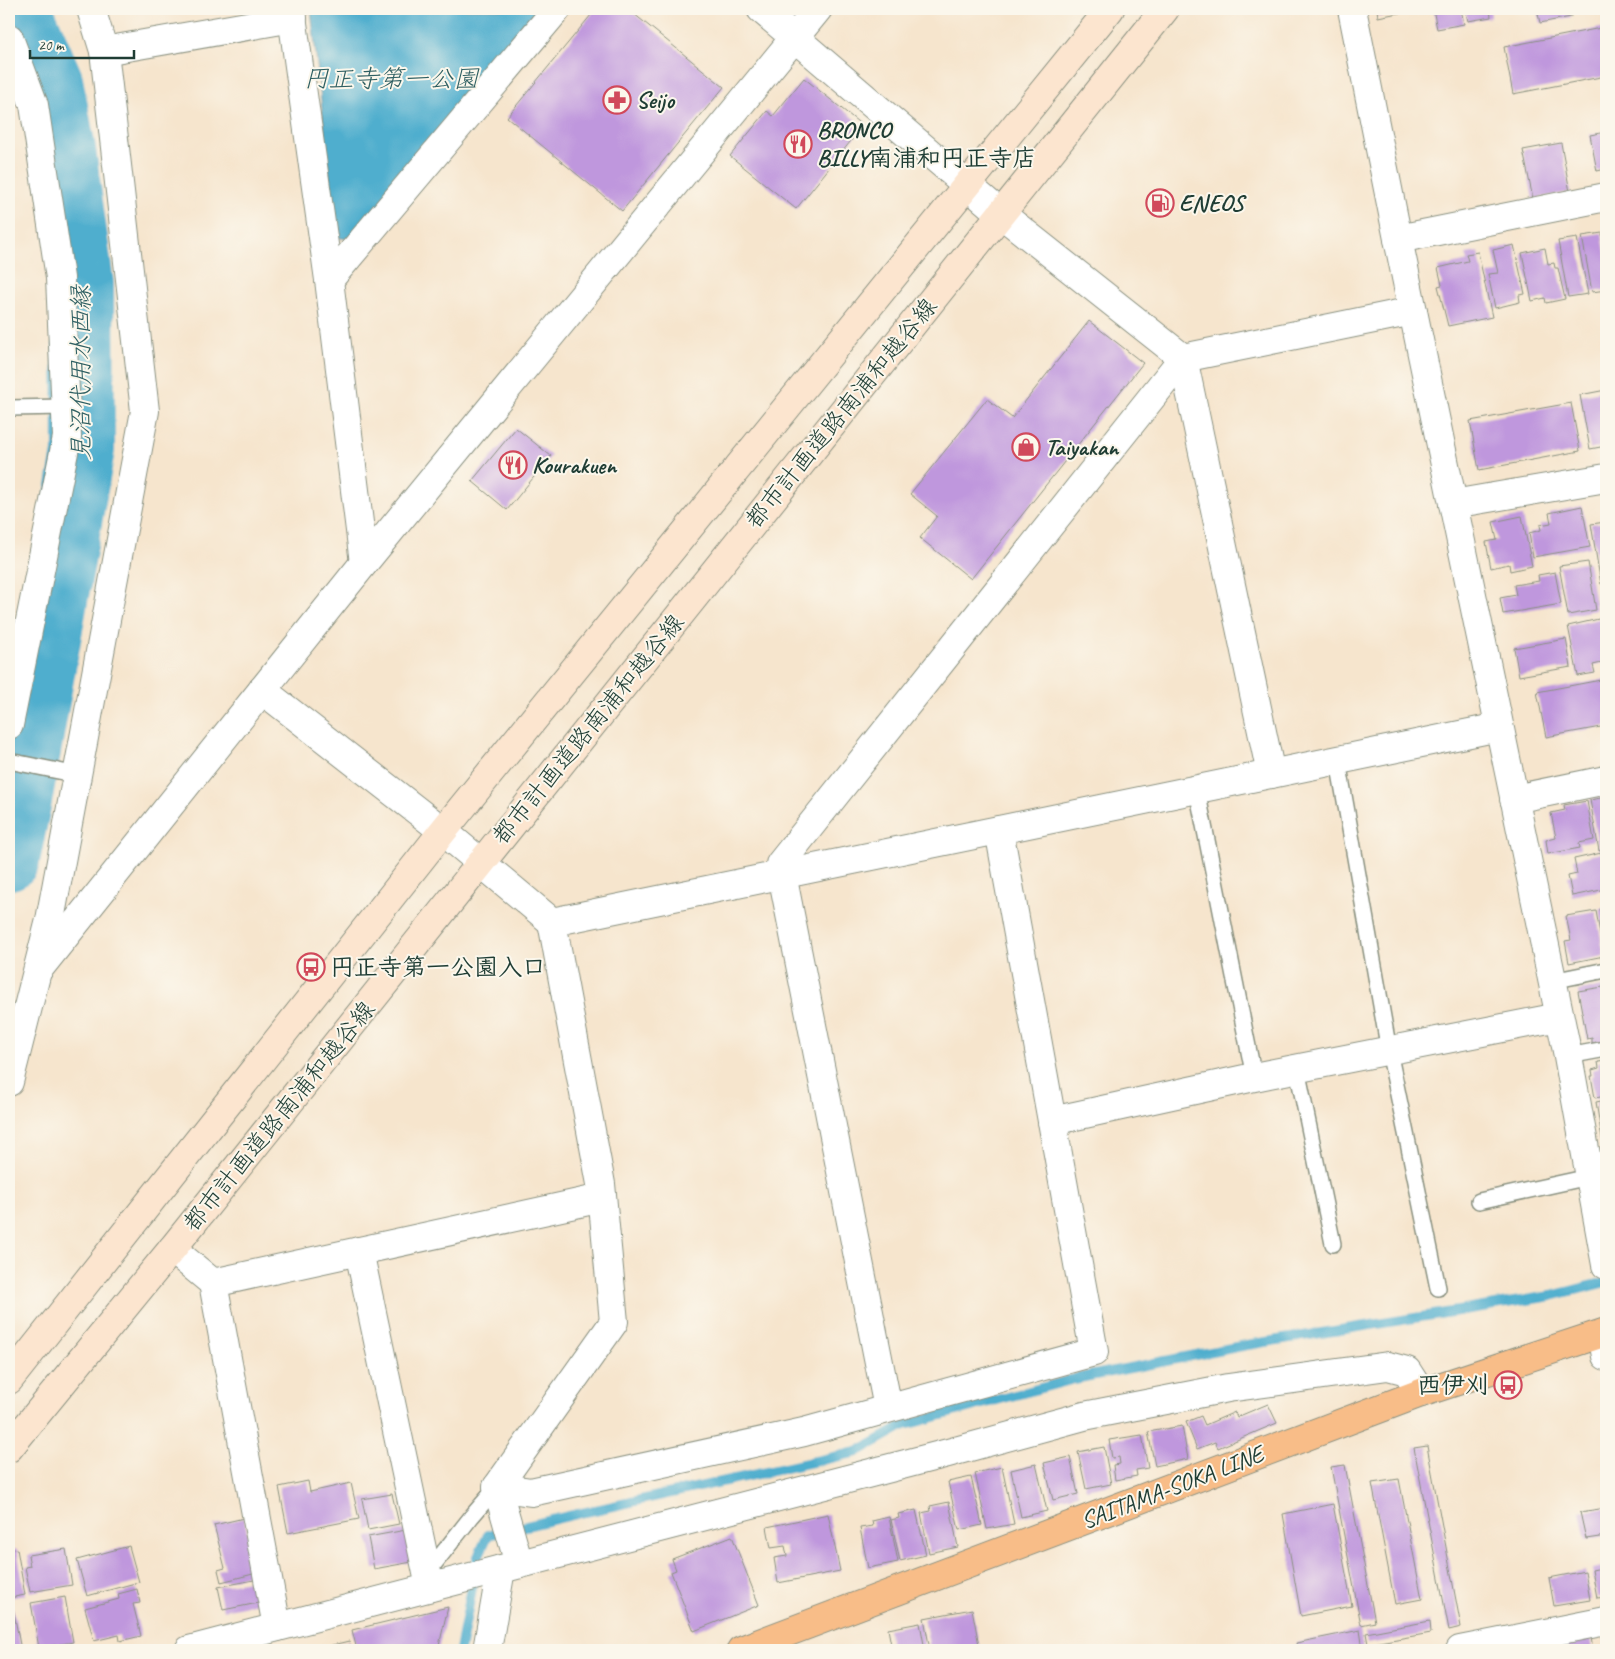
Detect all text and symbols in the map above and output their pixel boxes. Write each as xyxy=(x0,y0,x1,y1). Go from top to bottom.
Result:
scale bar xyxy=(30,28,134,60)
text: 20 m xyxy=(38,36,65,55)
water label: 円正寺第一公園 xyxy=(303,63,480,95)
pharmacy icon: Seijo xyxy=(602,85,632,115)
place label: Seijo xyxy=(636,85,676,115)
place label: BRONCO BILLY南浦和円正寺店 xyxy=(817,115,1037,173)
restaurant icon: BRONCO BILLY南浦和円正寺店 xyxy=(783,129,813,159)
fuel station icon: ENEOS xyxy=(1145,188,1175,218)
place label: ENEOS xyxy=(1179,188,1247,218)
water label: 見沼代用水西縁 xyxy=(65,284,97,461)
street label: 都市計画道路南浦和越谷線 xyxy=(739,292,943,534)
shop icon: Taiyakan xyxy=(1011,432,1041,462)
place label: Taiyakan xyxy=(1045,432,1120,462)
restaurant icon: Kourakuen xyxy=(498,450,528,480)
place label: Kourakuen xyxy=(532,450,618,480)
street label: 都市計画道路南浦和越谷線 xyxy=(486,608,690,850)
bus stop icon: 円正寺第一公園入口 xyxy=(296,952,326,982)
place label: 円正寺第一公園入口 xyxy=(330,952,546,982)
street label: 都市計画道路南浦和越谷線 xyxy=(177,995,381,1237)
place label: 西伊刈 xyxy=(1417,1370,1489,1400)
bus stop icon: 西伊刈 xyxy=(1493,1370,1523,1400)
street label: SAITAMA-SOKA LINE xyxy=(1077,1437,1270,1536)

